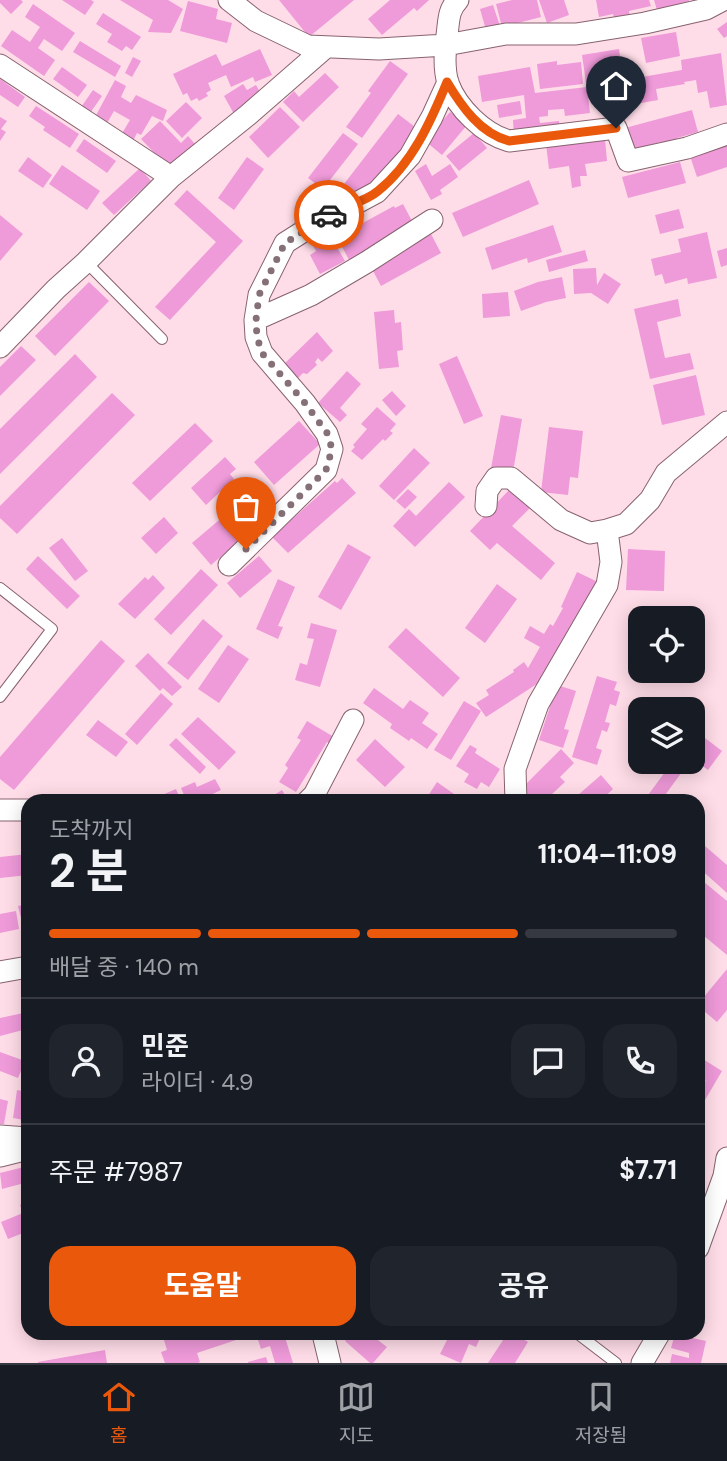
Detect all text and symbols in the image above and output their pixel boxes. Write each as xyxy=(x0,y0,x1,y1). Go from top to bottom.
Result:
pin xyxy=(586,56,646,128)
icon: home xyxy=(597,67,635,105)
courier xyxy=(294,180,364,250)
icon: car xyxy=(310,196,348,234)
pin xyxy=(216,477,276,549)
icon: bag xyxy=(227,488,265,526)
map controls xyxy=(628,606,705,774)
button: locate xyxy=(628,606,705,683)
button: layers xyxy=(628,697,705,774)
text: 도착까지 xyxy=(49,815,134,845)
text: 11:04–11:09 xyxy=(538,837,677,871)
text: 2 분 xyxy=(49,841,129,901)
text: 배달 중 · 140 m xyxy=(49,952,199,982)
button: person xyxy=(49,1024,123,1098)
button: chat xyxy=(511,1024,585,1098)
button: phone xyxy=(603,1024,677,1098)
text: 민준 xyxy=(141,1029,189,1063)
text: 라이더 · 4.9 xyxy=(141,1067,254,1097)
text: $7.71 xyxy=(619,1153,677,1187)
text: 주문 #7987 xyxy=(49,1155,183,1189)
button: 도움말 xyxy=(49,1246,356,1326)
button: 공유 xyxy=(370,1246,677,1326)
tab: 홈 xyxy=(100,1378,138,1448)
tab: 지도 xyxy=(337,1378,375,1448)
tab: 저장됨 xyxy=(575,1378,627,1448)

